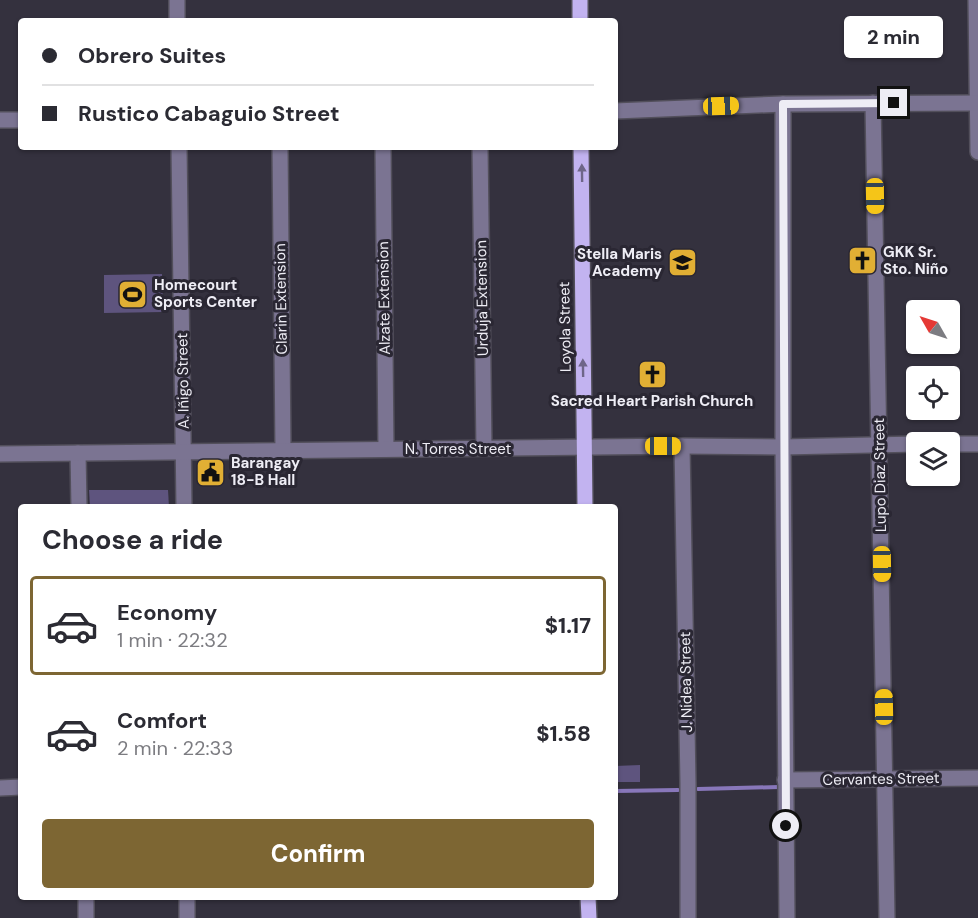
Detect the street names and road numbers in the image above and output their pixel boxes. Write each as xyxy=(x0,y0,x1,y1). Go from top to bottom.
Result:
street label: Urduja Extension xyxy=(471,240,493,356)
street label: Alzate Extension xyxy=(373,241,395,355)
street label: Clarin Extension xyxy=(270,243,292,355)
street label: Loyola Street xyxy=(554,282,576,372)
street label: A. Iñigo Street xyxy=(172,333,194,429)
street label: Lupo Diaz Street xyxy=(869,418,891,532)
street label: N. Torres Street xyxy=(405,439,511,459)
street label: J. Nidea Street xyxy=(675,631,697,733)
street label: Cervantes Street xyxy=(822,768,940,790)

